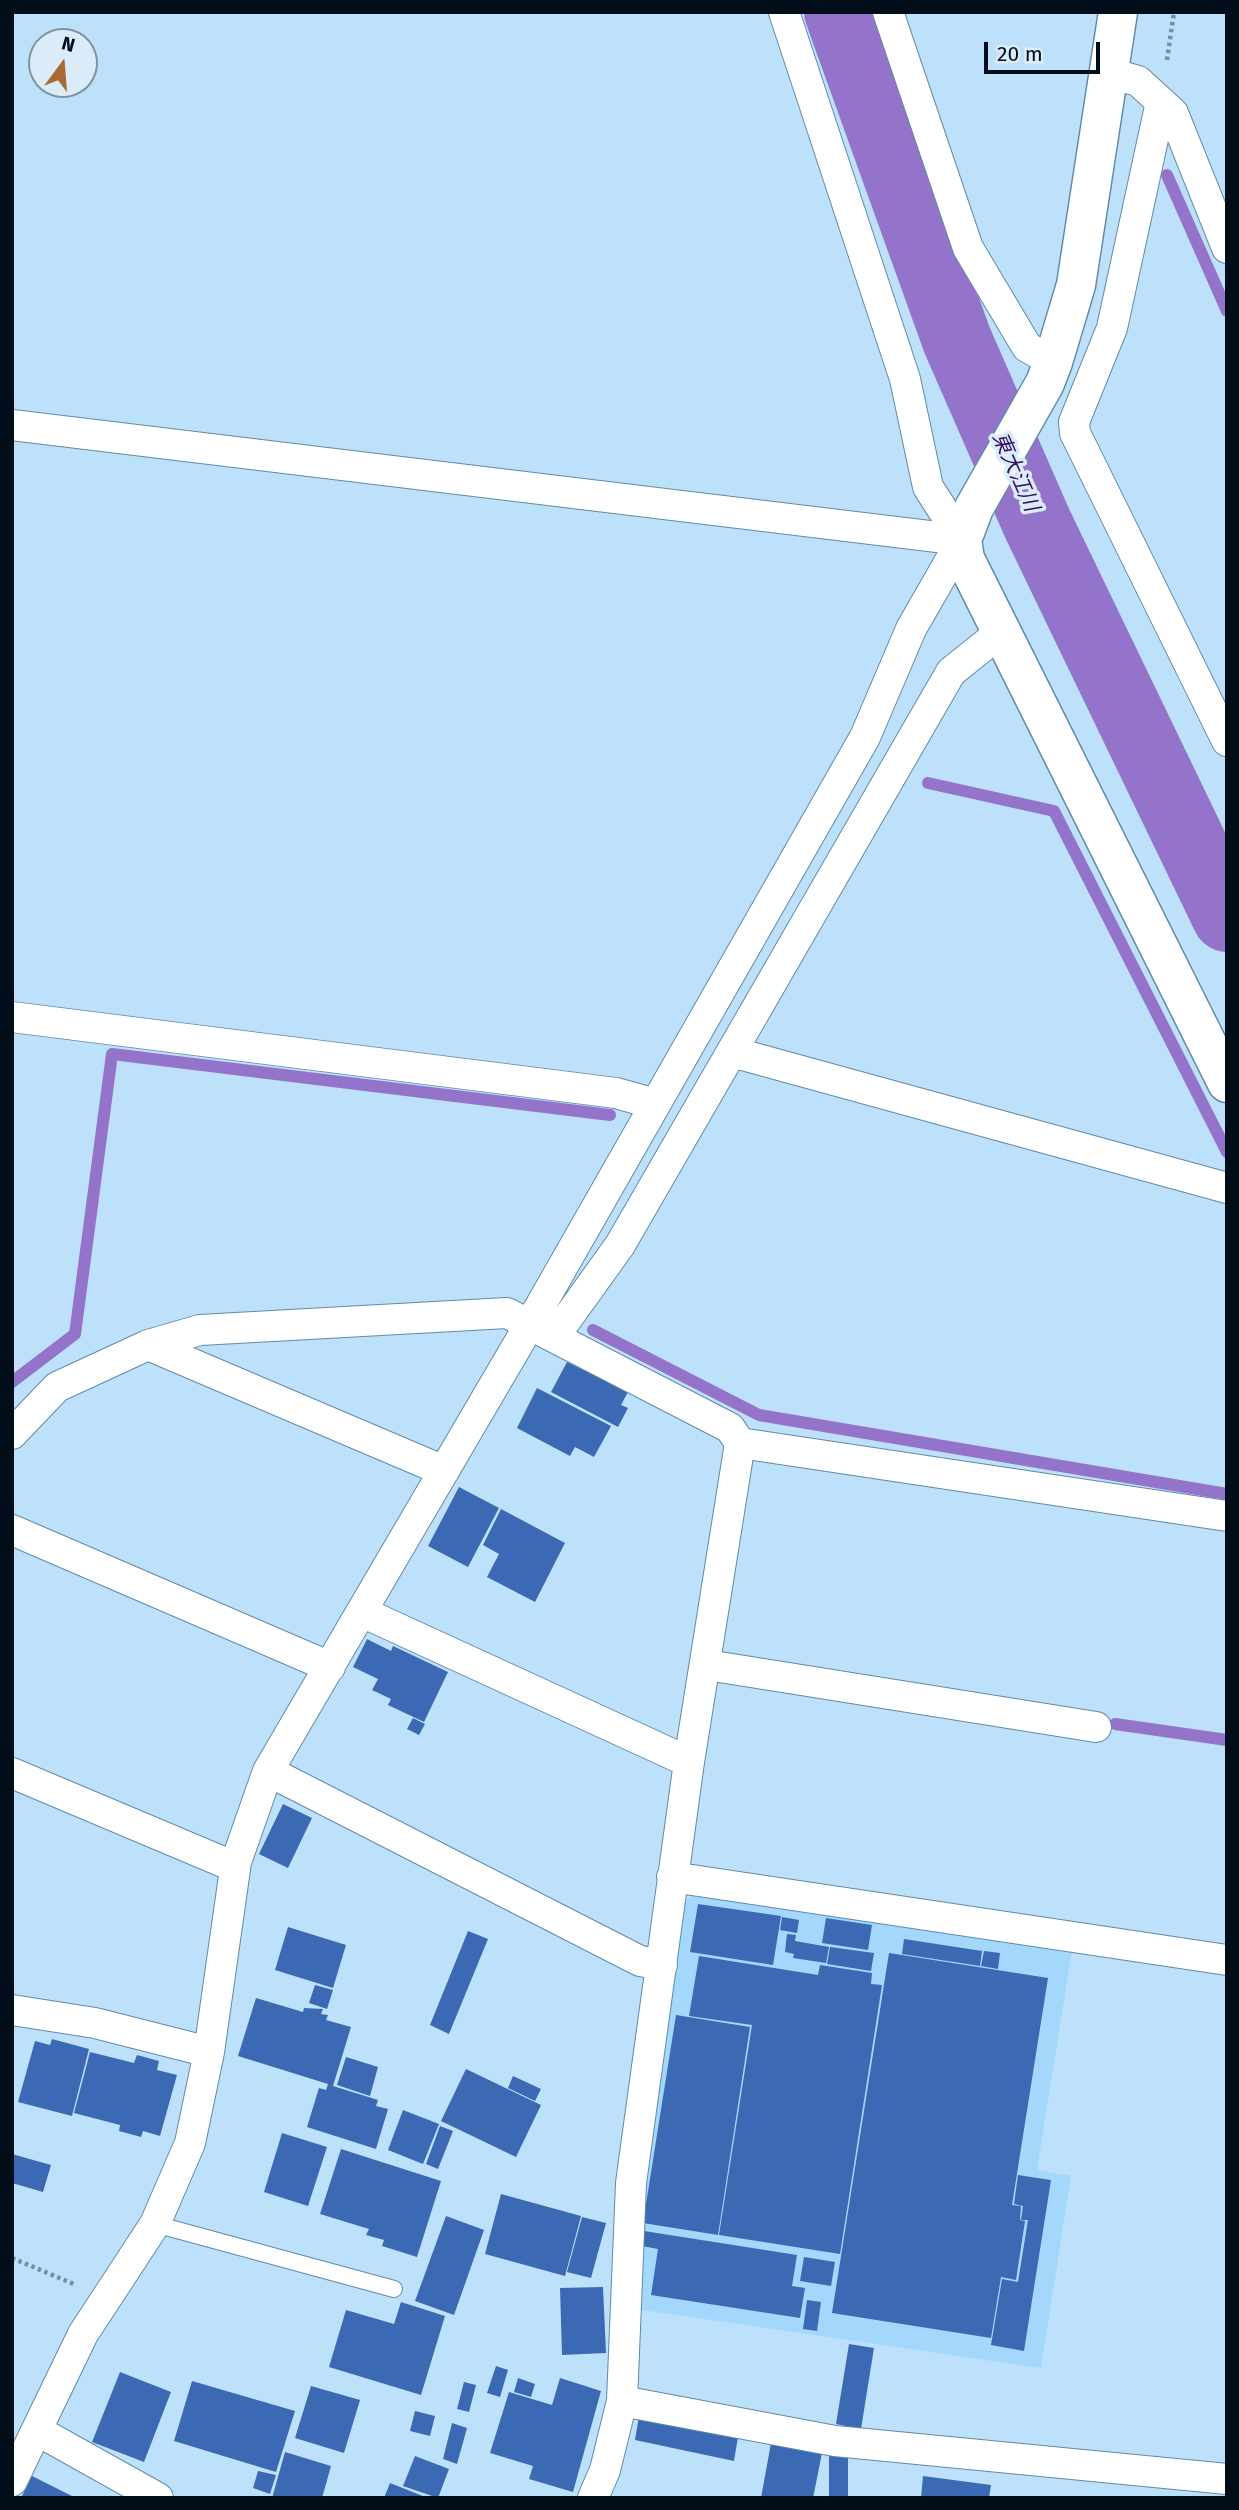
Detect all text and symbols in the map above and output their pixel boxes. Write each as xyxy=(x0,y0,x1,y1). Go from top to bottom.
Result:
north arrow xyxy=(28,28,98,98)
scale bar xyxy=(987,28,1102,72)
text: N xyxy=(59,31,78,57)
text: 20 m xyxy=(997,41,1043,67)
water label: 東大江川 xyxy=(986,429,1044,515)

